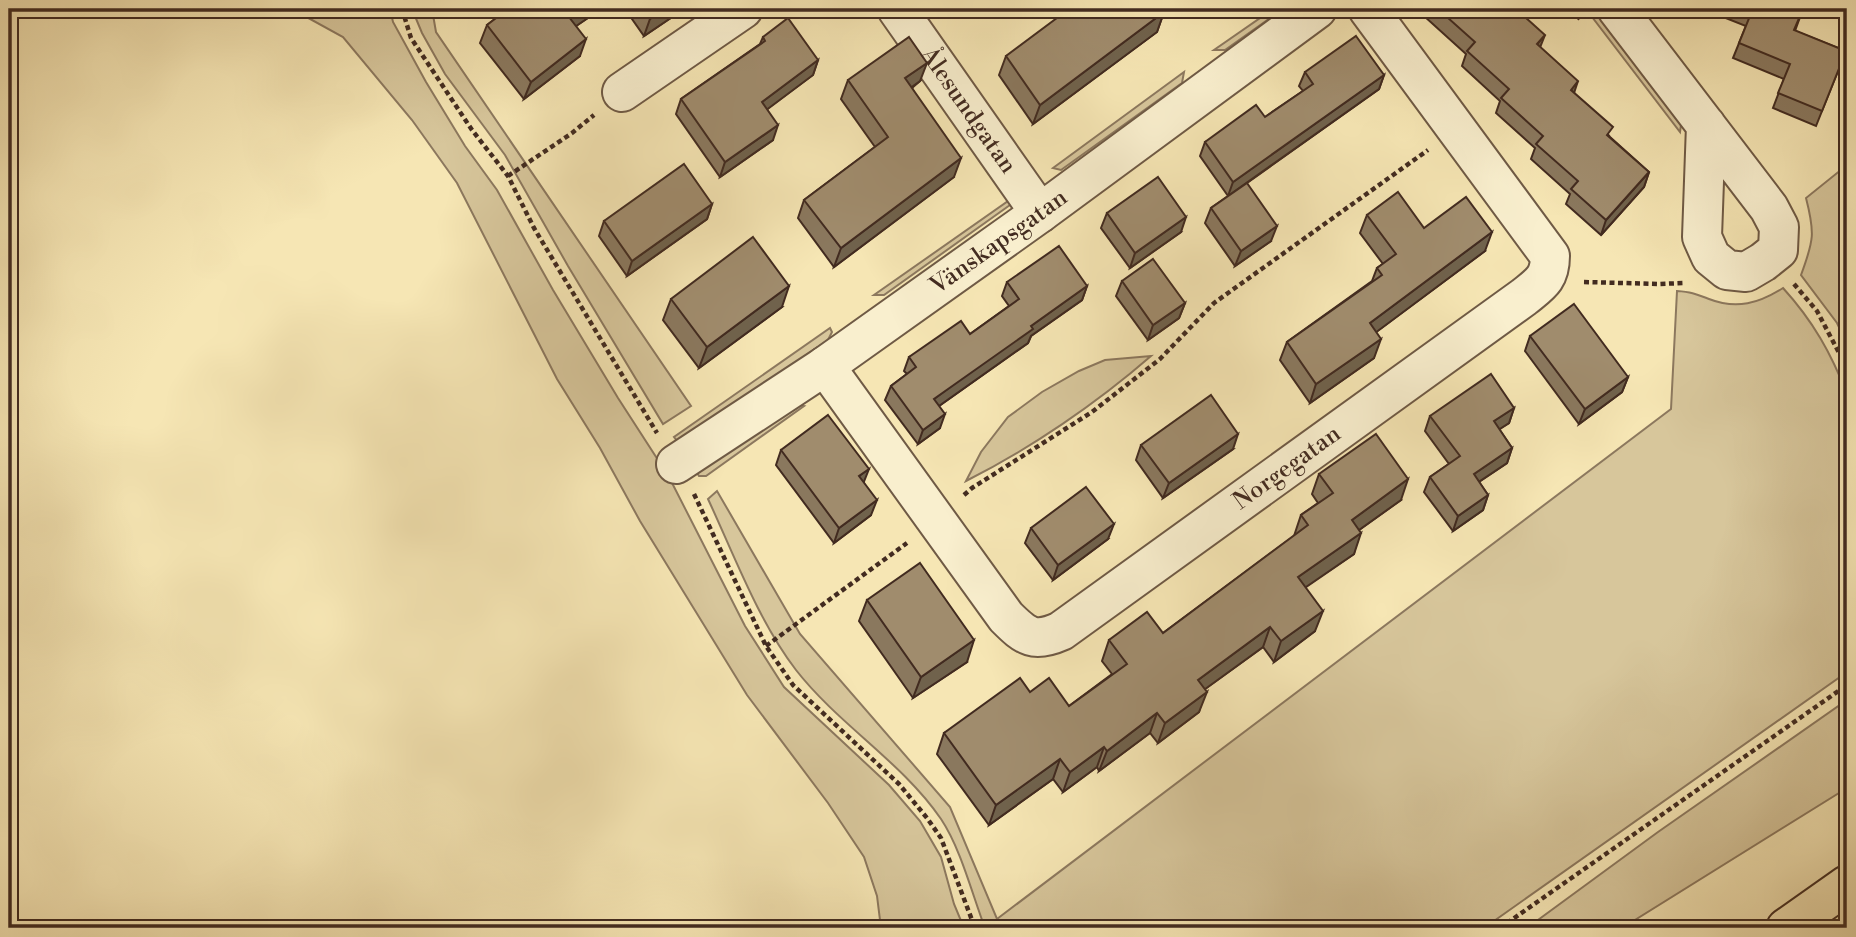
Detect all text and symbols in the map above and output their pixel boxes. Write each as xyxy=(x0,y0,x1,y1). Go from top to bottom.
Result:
street label: Ålesundgatan xyxy=(913,40,1023,180)
street label: Vänskapsgatan xyxy=(924,183,1074,302)
street label: Norgegatan xyxy=(1227,419,1347,517)

